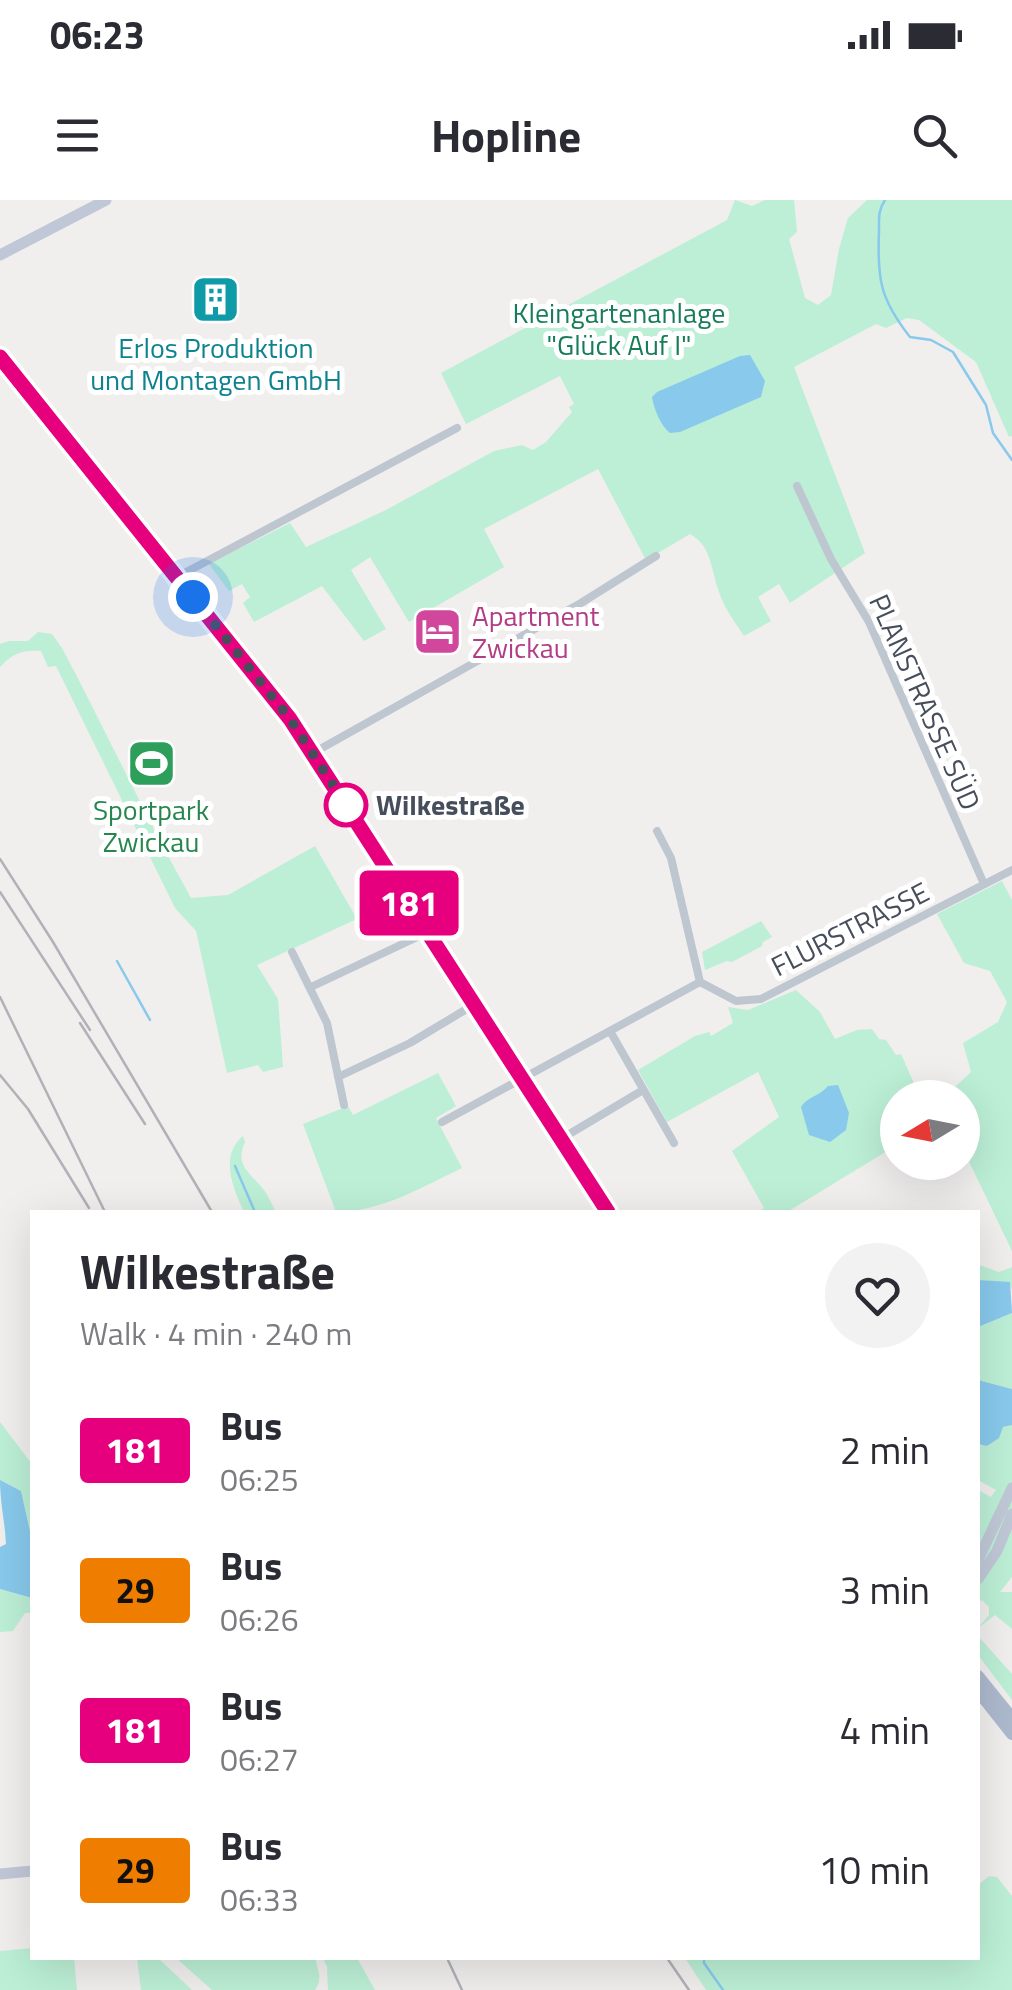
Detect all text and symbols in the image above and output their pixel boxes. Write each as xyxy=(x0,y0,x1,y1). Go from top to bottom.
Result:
text: 06:23 xyxy=(50,6,145,64)
text: Hopline xyxy=(431,101,581,169)
icon: menu xyxy=(50,108,105,163)
icon: search xyxy=(907,108,962,163)
building icon: Erlos Produktion und Montagen GmbH xyxy=(190,274,242,326)
park label: Kleingartenanlage "Glück Auf I" xyxy=(513,291,725,366)
place label: Erlos Produktion und Montagen GmbH xyxy=(90,326,342,401)
your location xyxy=(168,572,218,622)
street label: PLANSTRASSE SÜD xyxy=(859,587,992,817)
place label: Apartment Zwickau xyxy=(472,594,599,669)
hotel icon: Apartment Zwickau xyxy=(411,606,463,658)
sports icon: Sportpark Zwickau xyxy=(125,737,177,789)
place label: Wilkestraße xyxy=(376,783,525,826)
marker: Wilkestraße xyxy=(325,784,367,826)
place label: Sportpark Zwickau xyxy=(93,788,209,863)
line badge: 181 xyxy=(352,870,466,936)
street label: FLURSTRASSE xyxy=(763,870,936,987)
text: 181 xyxy=(380,876,438,930)
north arrow xyxy=(880,1080,980,1180)
map controls xyxy=(880,1080,980,1180)
text: Wilkestraße xyxy=(80,1235,335,1308)
button: heart xyxy=(825,1243,930,1348)
text: Walk · 4 min · 240 m xyxy=(80,1309,352,1357)
text: Bus xyxy=(220,1397,282,1455)
text: 2 min xyxy=(840,1421,930,1479)
text: 181 xyxy=(106,1423,164,1477)
text: 06:25 xyxy=(220,1455,299,1503)
text: Bus xyxy=(220,1537,282,1595)
text: 3 min xyxy=(840,1561,930,1619)
text: 29 xyxy=(115,1563,155,1617)
text: 06:26 xyxy=(220,1595,299,1643)
text: Bus xyxy=(220,1677,282,1735)
text: 4 min xyxy=(840,1701,930,1759)
text: 181 xyxy=(106,1703,164,1757)
text: 06:27 xyxy=(220,1735,299,1783)
text: Bus xyxy=(220,1817,282,1875)
text: 10 min xyxy=(819,1841,930,1899)
text: 29 xyxy=(115,1843,155,1897)
text: 06:33 xyxy=(220,1875,299,1923)

